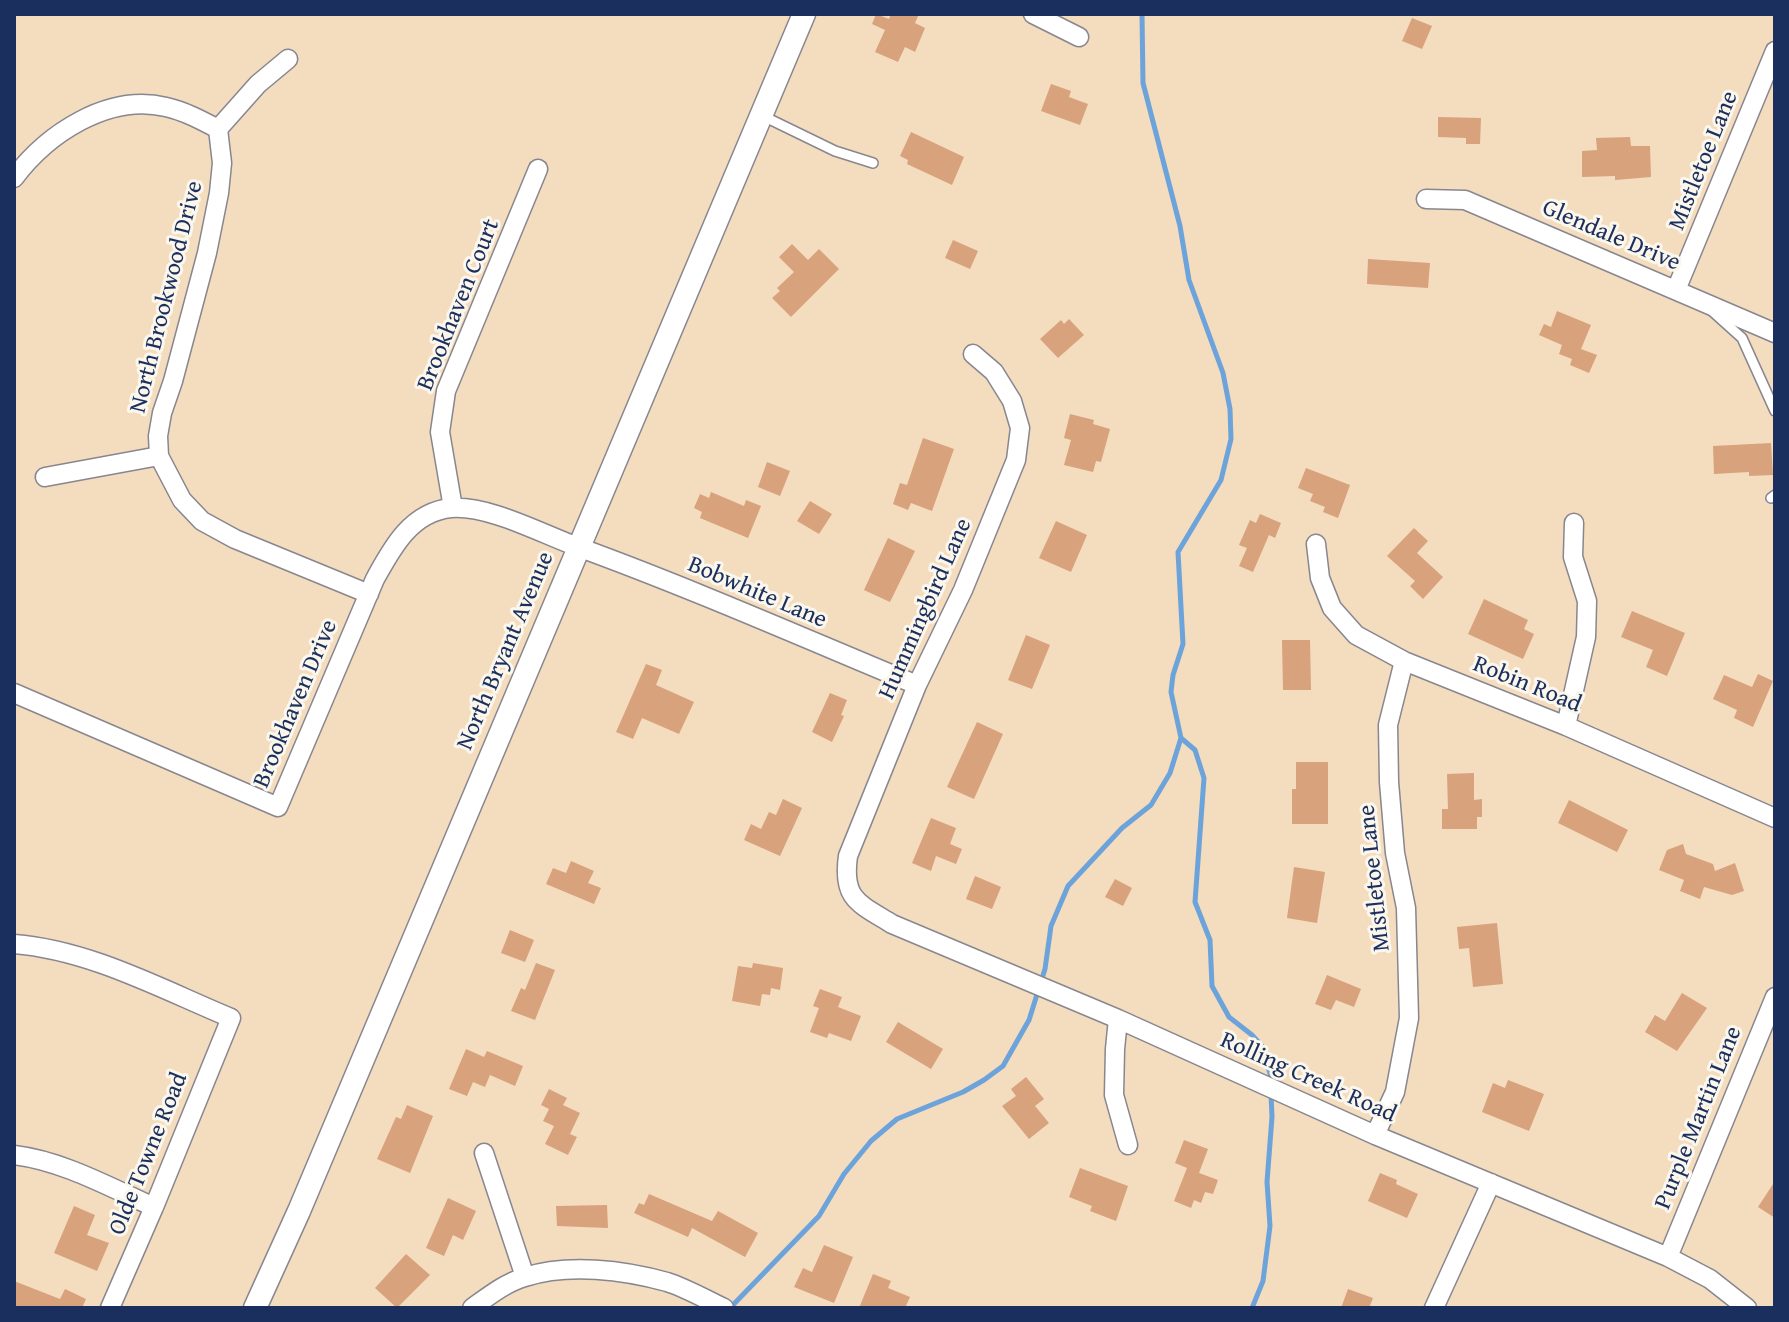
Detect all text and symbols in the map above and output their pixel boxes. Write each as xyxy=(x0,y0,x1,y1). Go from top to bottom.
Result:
street label: Mistletoe Lane xyxy=(1663,87,1745,235)
street label: North Brookwood Drive xyxy=(124,178,210,416)
street label: Glendale Drive xyxy=(1538,194,1684,278)
street label: Brookhaven Court xyxy=(412,215,506,395)
street label: Hummingbird Lane xyxy=(873,514,979,704)
street label: North Bryant Avenue xyxy=(451,548,561,754)
street label: Bobwhite Lane xyxy=(683,551,831,635)
street label: Brookhaven Drive xyxy=(248,616,344,792)
street label: Robin Road xyxy=(1469,650,1585,720)
street label: Mistletoe Lane xyxy=(1353,803,1397,953)
street label: Purple Martin Lane xyxy=(1649,1022,1749,1214)
street label: Rolling Creek Road xyxy=(1215,1026,1401,1130)
street label: Olde Towne Road xyxy=(103,1069,195,1239)

